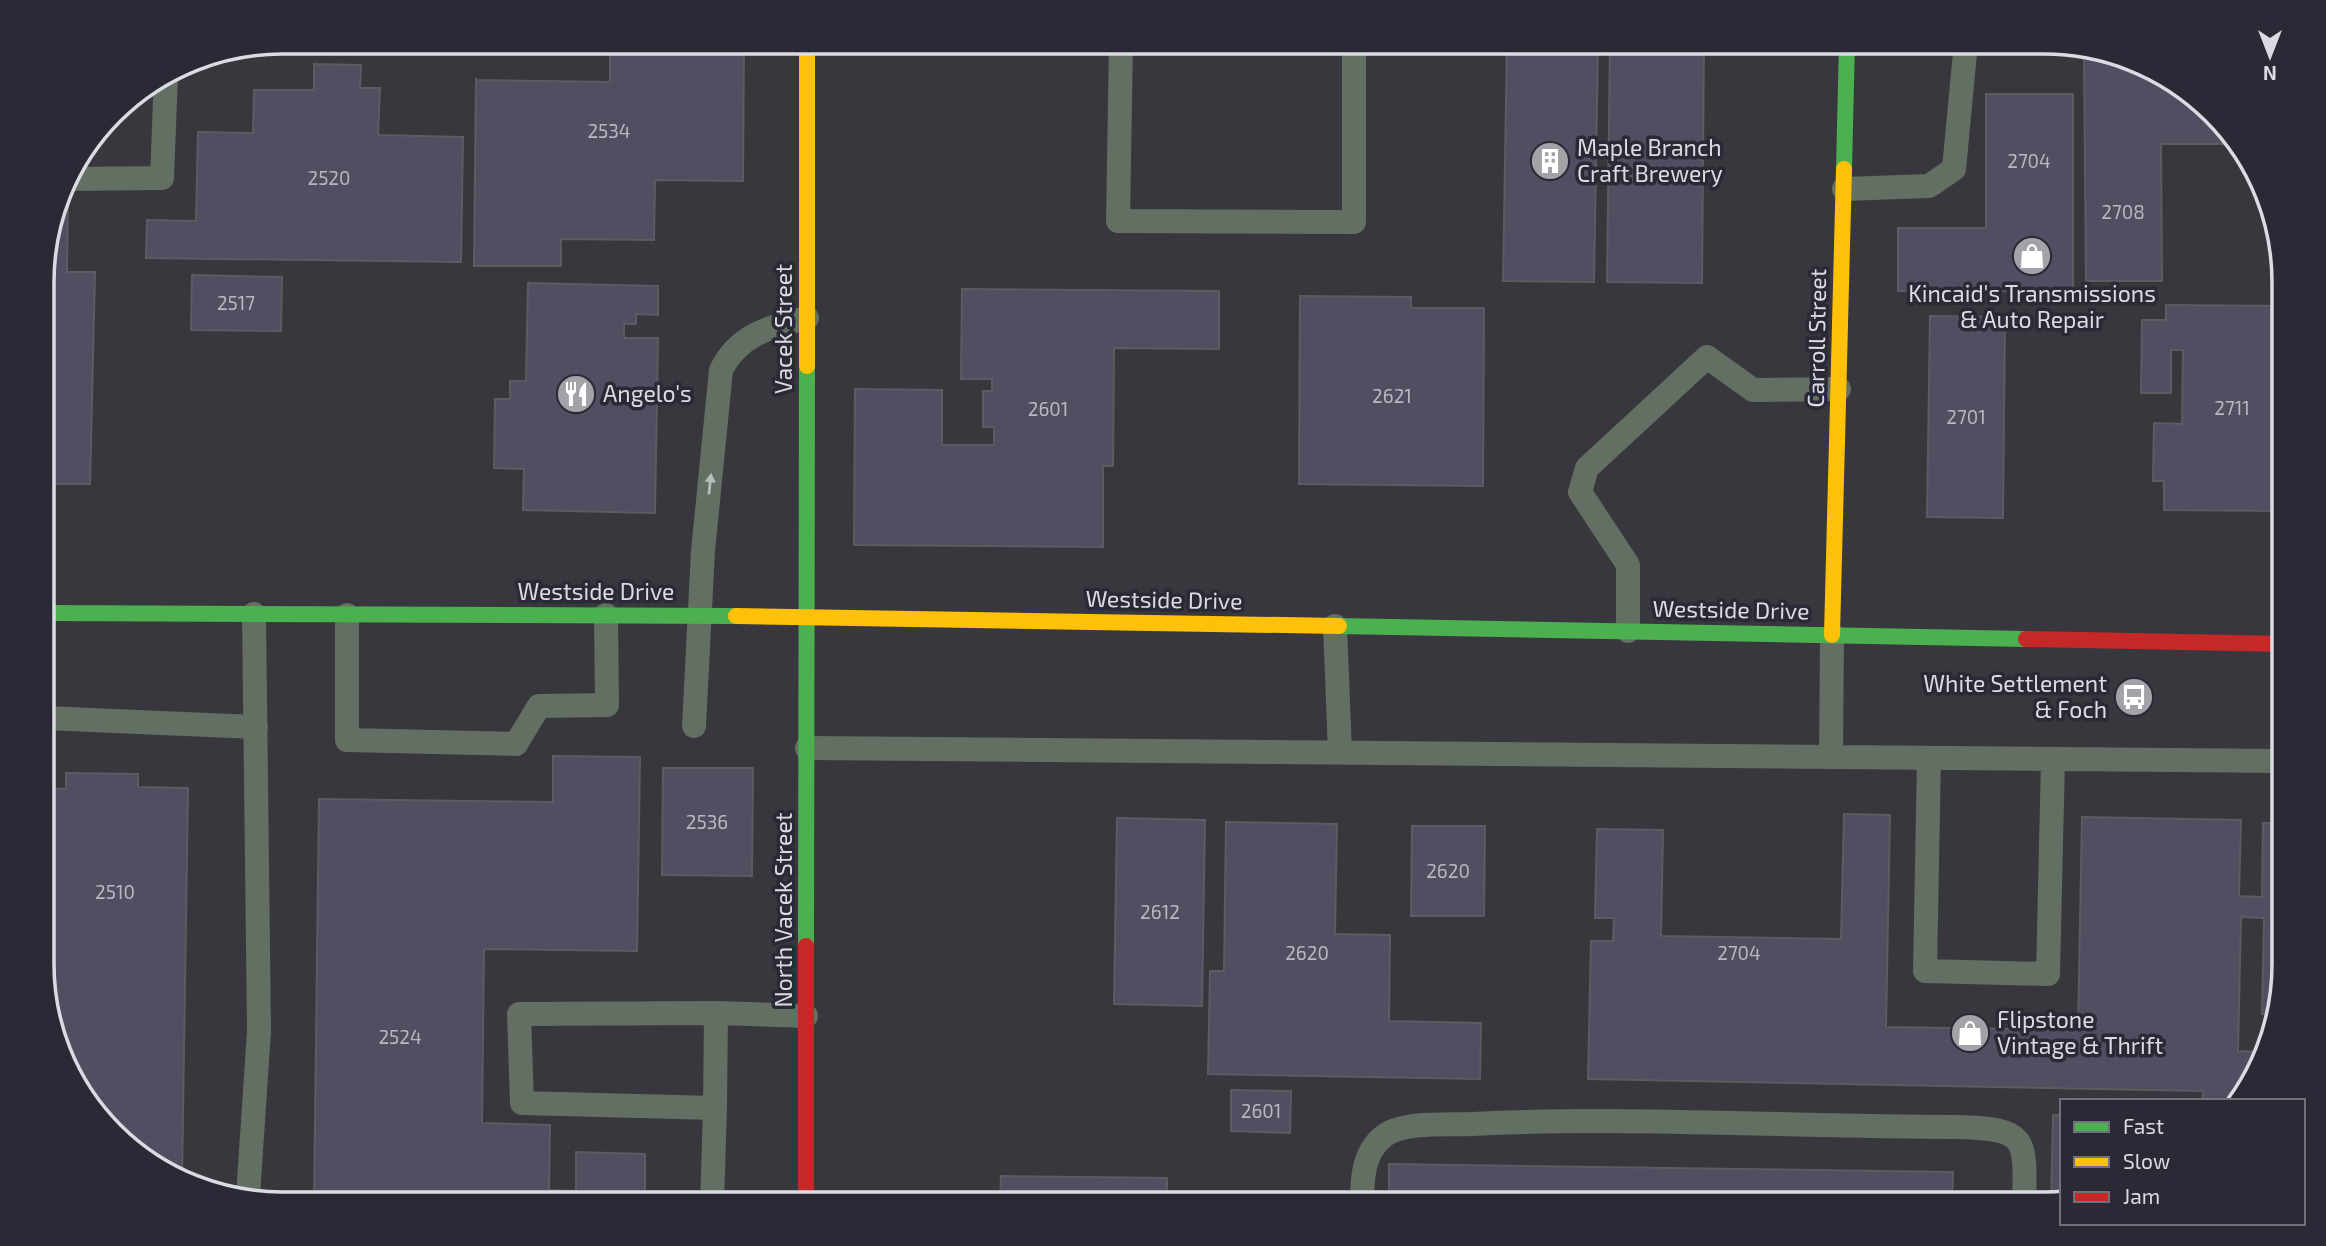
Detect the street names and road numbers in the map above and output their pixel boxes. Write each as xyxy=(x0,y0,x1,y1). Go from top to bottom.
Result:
street label: Vacek Street xyxy=(769,264,797,394)
street label: Carroll Street xyxy=(1801,268,1831,408)
street label: Westside Drive xyxy=(518,577,674,605)
street label: Westside Drive xyxy=(1085,584,1243,614)
street label: Westside Drive xyxy=(1652,594,1810,624)
street label: North Vacek Street xyxy=(769,812,797,1008)

